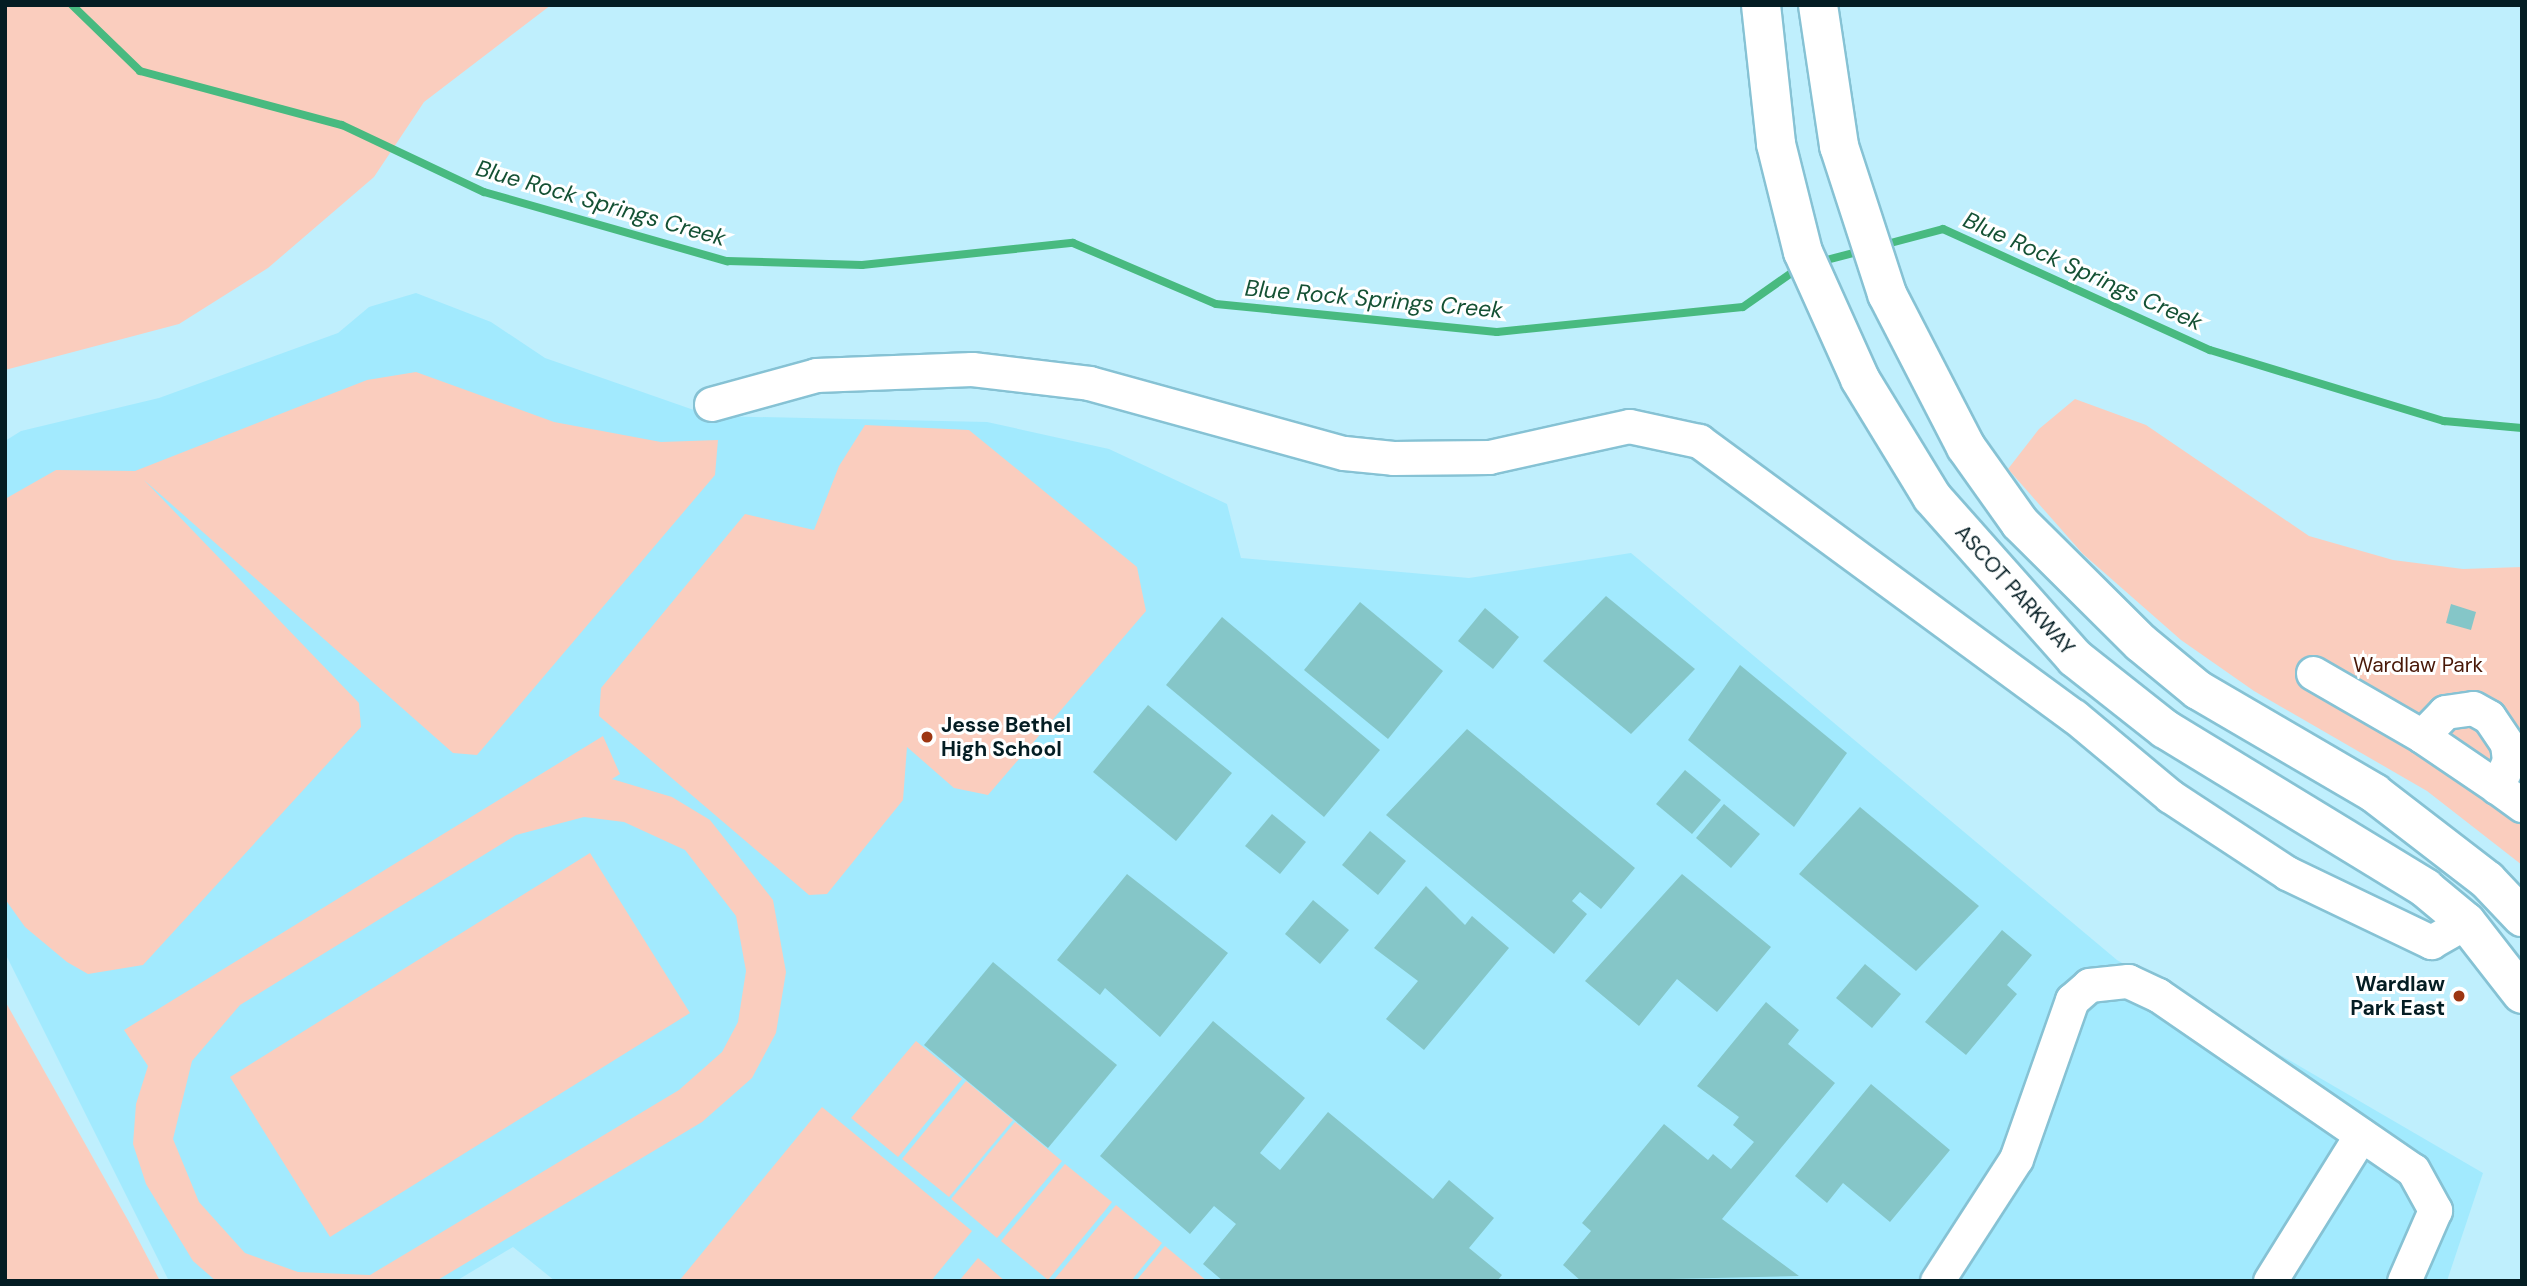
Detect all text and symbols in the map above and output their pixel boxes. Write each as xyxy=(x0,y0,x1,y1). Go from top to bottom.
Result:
water label: Blue Rock Springs Creek xyxy=(473,154,729,252)
water label: Blue Rock Springs Creek xyxy=(1959,206,2207,336)
water label: Blue Rock Springs Creek xyxy=(1244,274,1504,324)
street label: ASCOT PARKWAY xyxy=(1950,520,2080,660)
park label: Wardlaw Park xyxy=(2353,652,2483,678)
place label: Jesse Bethel High School xyxy=(941,712,1071,762)
marker: Jesse Bethel High School xyxy=(919,729,935,745)
place label: Wardlaw Park East xyxy=(2350,971,2445,1021)
marker: Wardlaw Park East xyxy=(2451,988,2467,1004)

